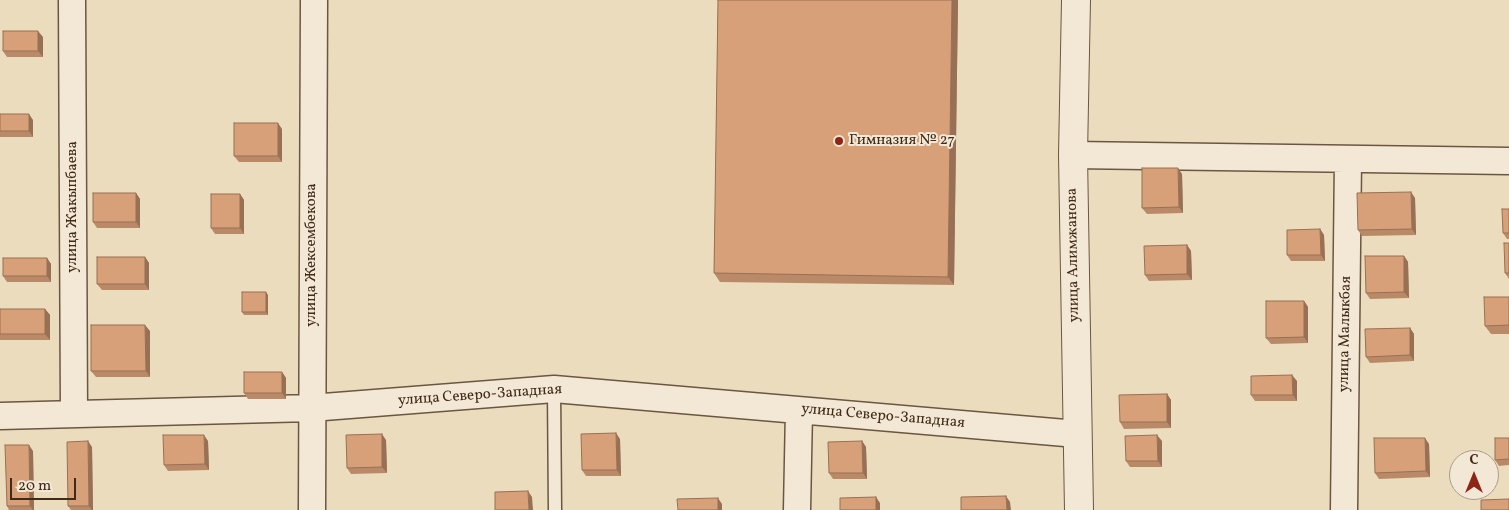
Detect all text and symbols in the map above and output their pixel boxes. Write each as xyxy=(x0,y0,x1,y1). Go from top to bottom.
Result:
place label: Гимназия № 27 xyxy=(849,132,955,150)
marker: Гимназия № 27 xyxy=(833,135,845,147)
street label: улица Жакыпбаева xyxy=(64,141,82,273)
street label: улица Жексембекова xyxy=(303,183,321,327)
street label: улица Алимжанова xyxy=(1064,188,1084,322)
street label: улица Малыкбая xyxy=(1336,276,1356,392)
street label: улица Северо-Западная xyxy=(397,381,563,411)
street label: улица Северо-Западная xyxy=(800,401,966,433)
north arrow xyxy=(1449,450,1499,500)
text: С xyxy=(1469,451,1479,470)
scale bar xyxy=(12,468,79,500)
text: 20 m xyxy=(18,476,51,497)

